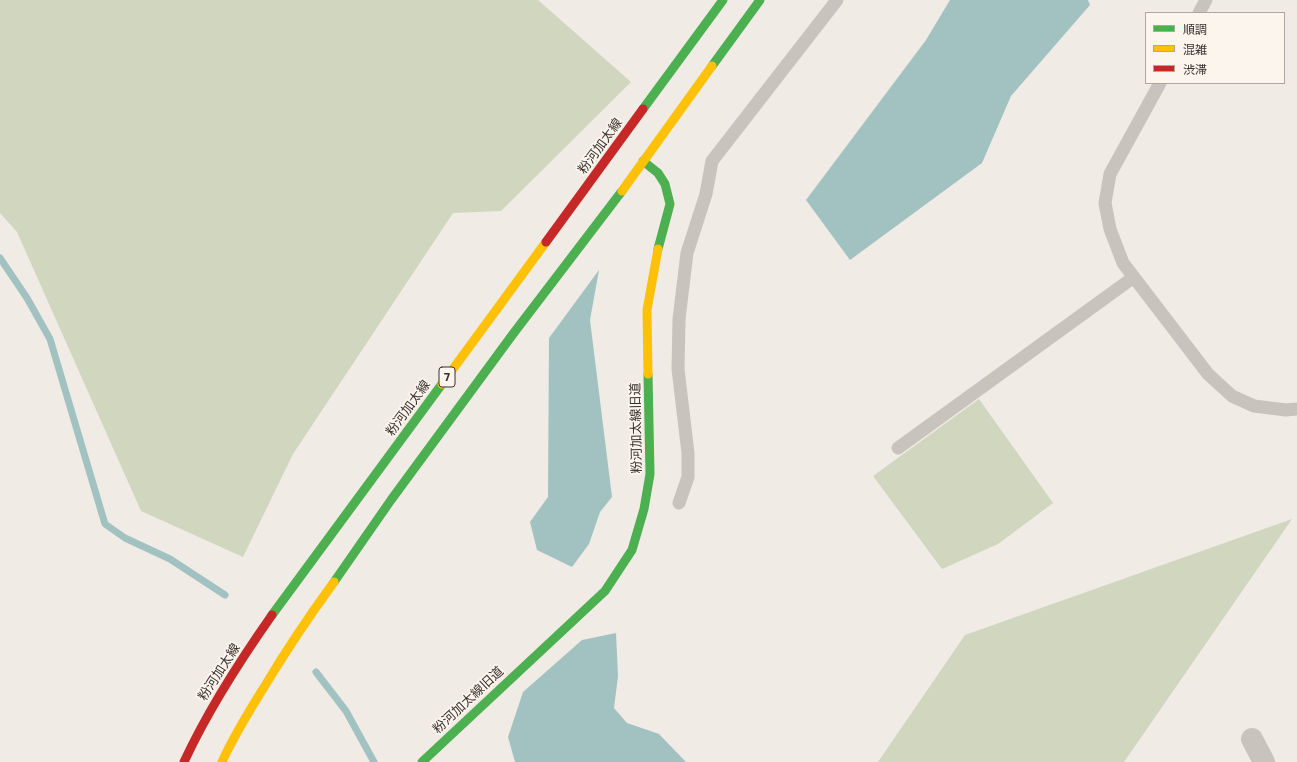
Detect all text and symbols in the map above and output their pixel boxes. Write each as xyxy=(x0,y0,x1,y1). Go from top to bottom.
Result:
legend xyxy=(1145,12,1285,84)
text: 順調 xyxy=(1183,22,1207,36)
text: 混雑 xyxy=(1183,42,1207,56)
text: 渋滞 xyxy=(1183,62,1207,76)
street label: 粉河加太線 xyxy=(575,115,625,177)
road number: 7 xyxy=(439,367,455,387)
street label: 粉河加太線 xyxy=(383,377,433,439)
street label: 粉河加太線旧道 xyxy=(627,382,645,474)
street label: 粉河加太線 xyxy=(195,640,243,704)
street label: 粉河加太線旧道 xyxy=(429,663,507,737)

